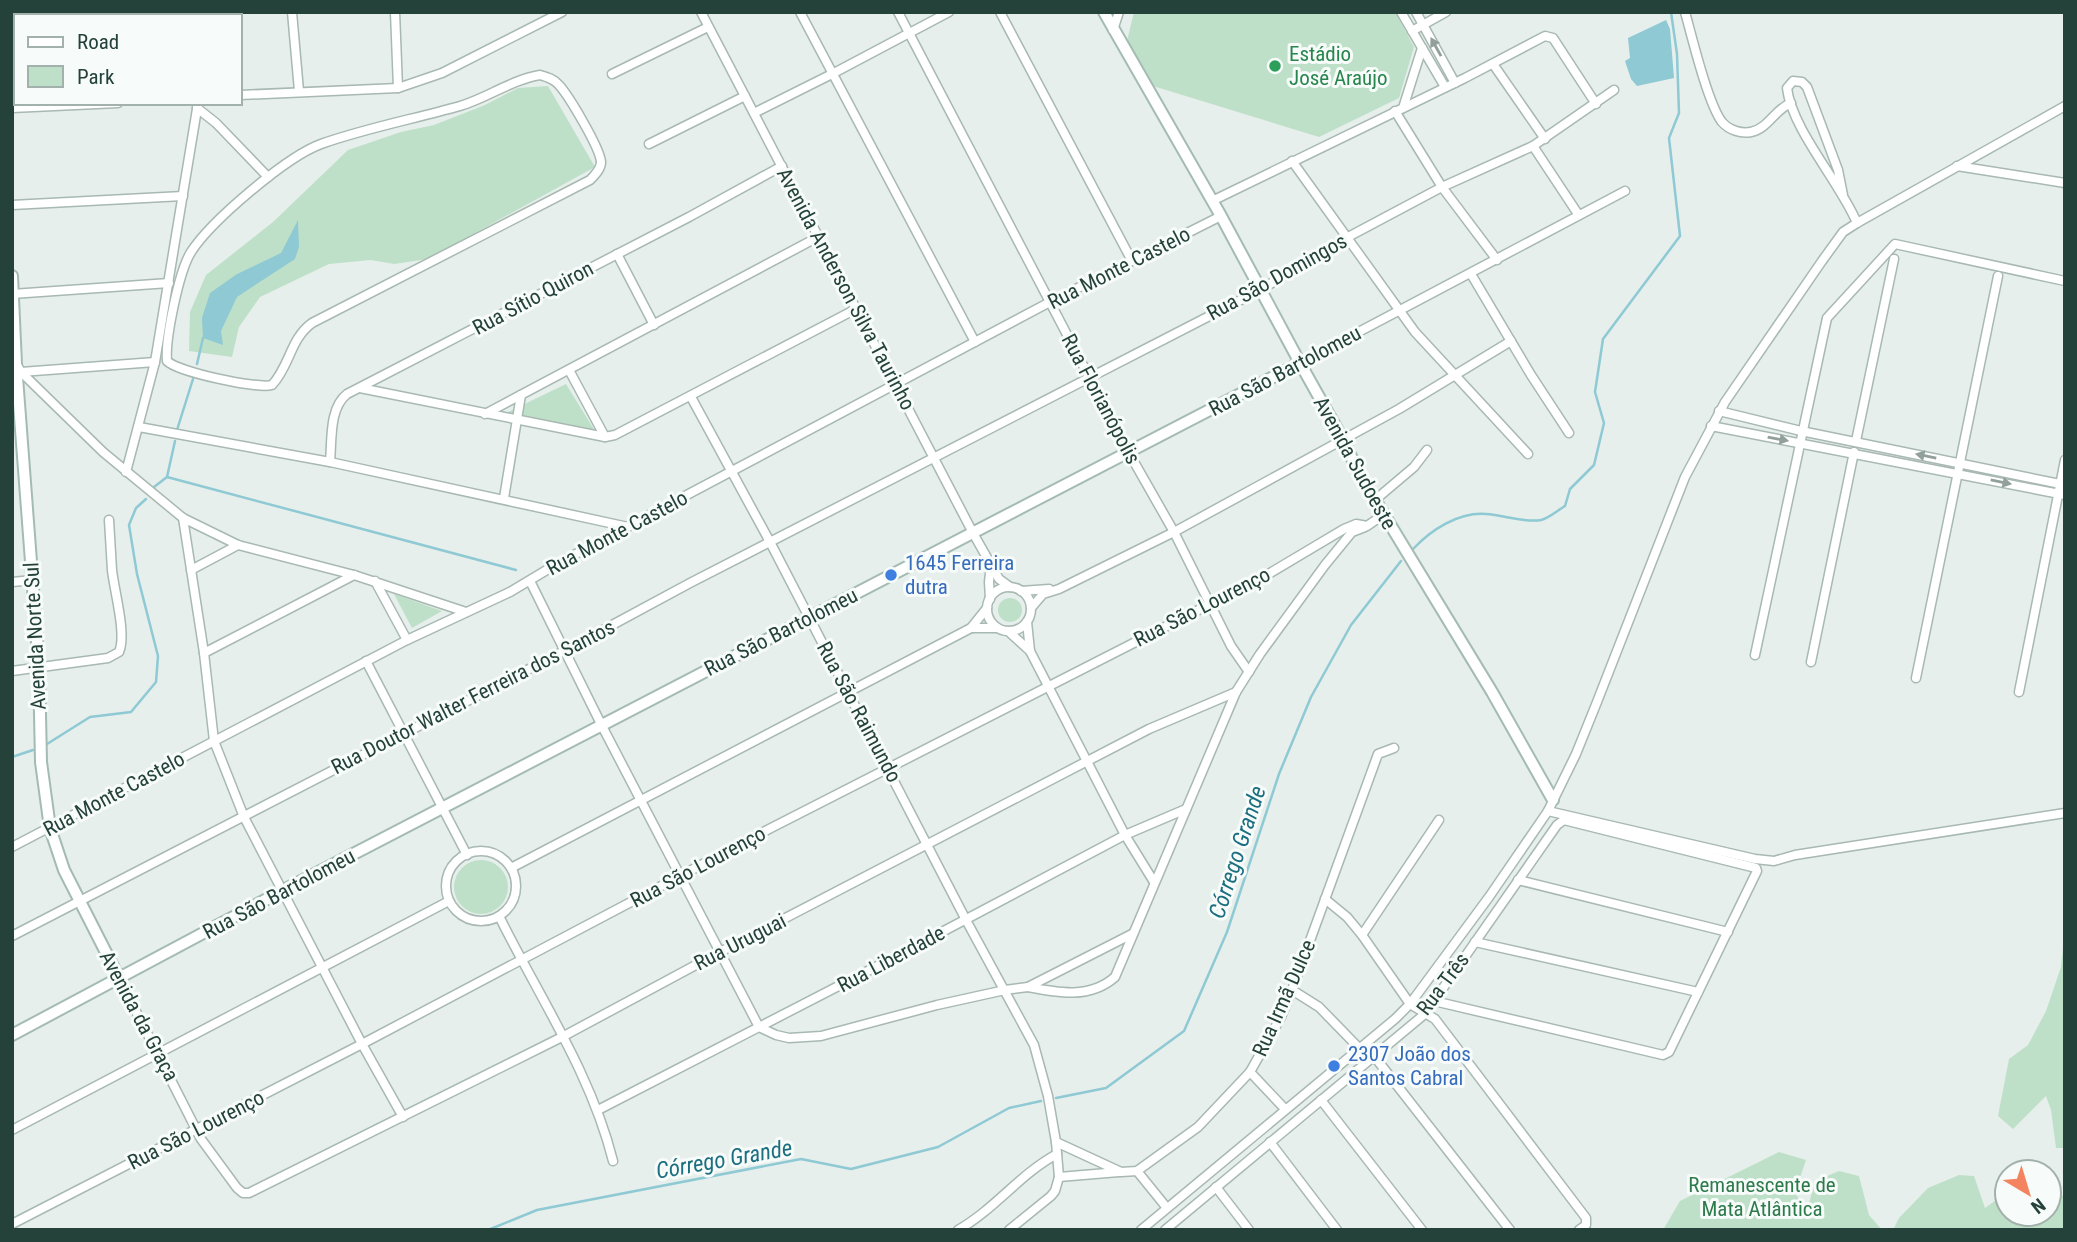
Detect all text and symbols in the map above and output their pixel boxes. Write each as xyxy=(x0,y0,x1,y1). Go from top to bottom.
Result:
legend xyxy=(14,14,242,105)
text: Road xyxy=(77,30,119,54)
one-way arrow xyxy=(1430,38,1442,57)
place label: Estádio José Araújo xyxy=(1289,42,1388,90)
marker: Estádio José Araújo xyxy=(1267,58,1283,74)
text: Park xyxy=(77,65,115,89)
street label: Avenida Anderson Silva Taurinho xyxy=(772,164,920,414)
street label: Rua Monte Castelo xyxy=(1044,222,1194,314)
street label: Rua São Domingos xyxy=(1203,229,1351,325)
street label: Rua Sítio Quiron xyxy=(469,256,597,340)
street label: Rua São Bartolomeu xyxy=(1205,321,1365,421)
street label: Rua Florianópolis xyxy=(1057,330,1145,468)
street label: Avenida Sudoeste xyxy=(1309,392,1401,534)
one-way arrow xyxy=(1767,434,1789,445)
one-way arrow xyxy=(1915,451,1937,462)
one-way arrow xyxy=(1990,477,2012,488)
street label: Rua Monte Castelo xyxy=(542,486,692,580)
place label: 1645 Ferreira dutra xyxy=(905,551,1014,599)
street label: Avenida Norte Sul xyxy=(19,562,51,710)
street label: Rua São Lourenço xyxy=(1130,562,1274,652)
marker: 1645 Ferreira dutra xyxy=(883,567,899,583)
street label: Rua São Bartolomeu xyxy=(700,583,862,681)
street label: Rua Doutor Walter Ferreira dos Santos xyxy=(327,615,619,779)
street label: Rua São Raimundo xyxy=(812,638,906,786)
street label: Rua Monte Castelo xyxy=(39,747,189,841)
water label: Córrego Grande xyxy=(1203,783,1272,922)
street label: Rua São Lourenço xyxy=(626,821,770,913)
street label: Rua São Bartolomeu xyxy=(199,844,359,944)
street label: Rua Uruguai xyxy=(690,909,790,975)
street label: Rua Liberdade xyxy=(833,921,949,997)
street label: Rua Irmã Dulce xyxy=(1248,936,1320,1060)
street label: Avenida da Graça xyxy=(95,947,183,1085)
street label: Rua Três xyxy=(1412,948,1474,1020)
place label: 2307 João dos Santos Cabral xyxy=(1348,1042,1471,1090)
marker: 2307 João dos Santos Cabral xyxy=(1326,1058,1342,1074)
street label: Rua São Lourenço xyxy=(124,1085,268,1175)
water label: Córrego Grande xyxy=(654,1134,794,1185)
north arrow xyxy=(1993,1158,2063,1228)
park label: Remanescente de Mata Atlântica xyxy=(1688,1173,1836,1221)
text: N xyxy=(2026,1193,2050,1219)

